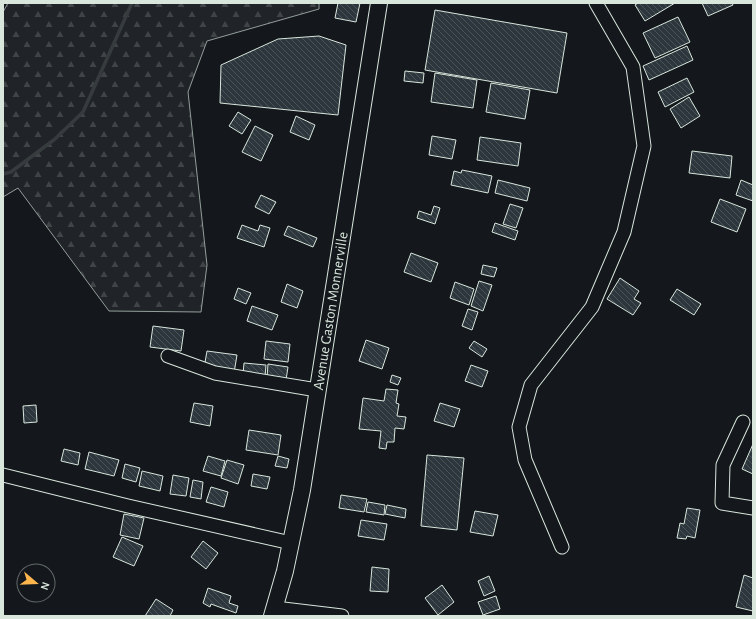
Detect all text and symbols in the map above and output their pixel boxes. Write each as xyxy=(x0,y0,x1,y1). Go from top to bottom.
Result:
street label: Avenue Gaston Monnerville xyxy=(311,231,351,391)
north arrow xyxy=(16,563,56,603)
text: N xyxy=(39,581,51,592)

